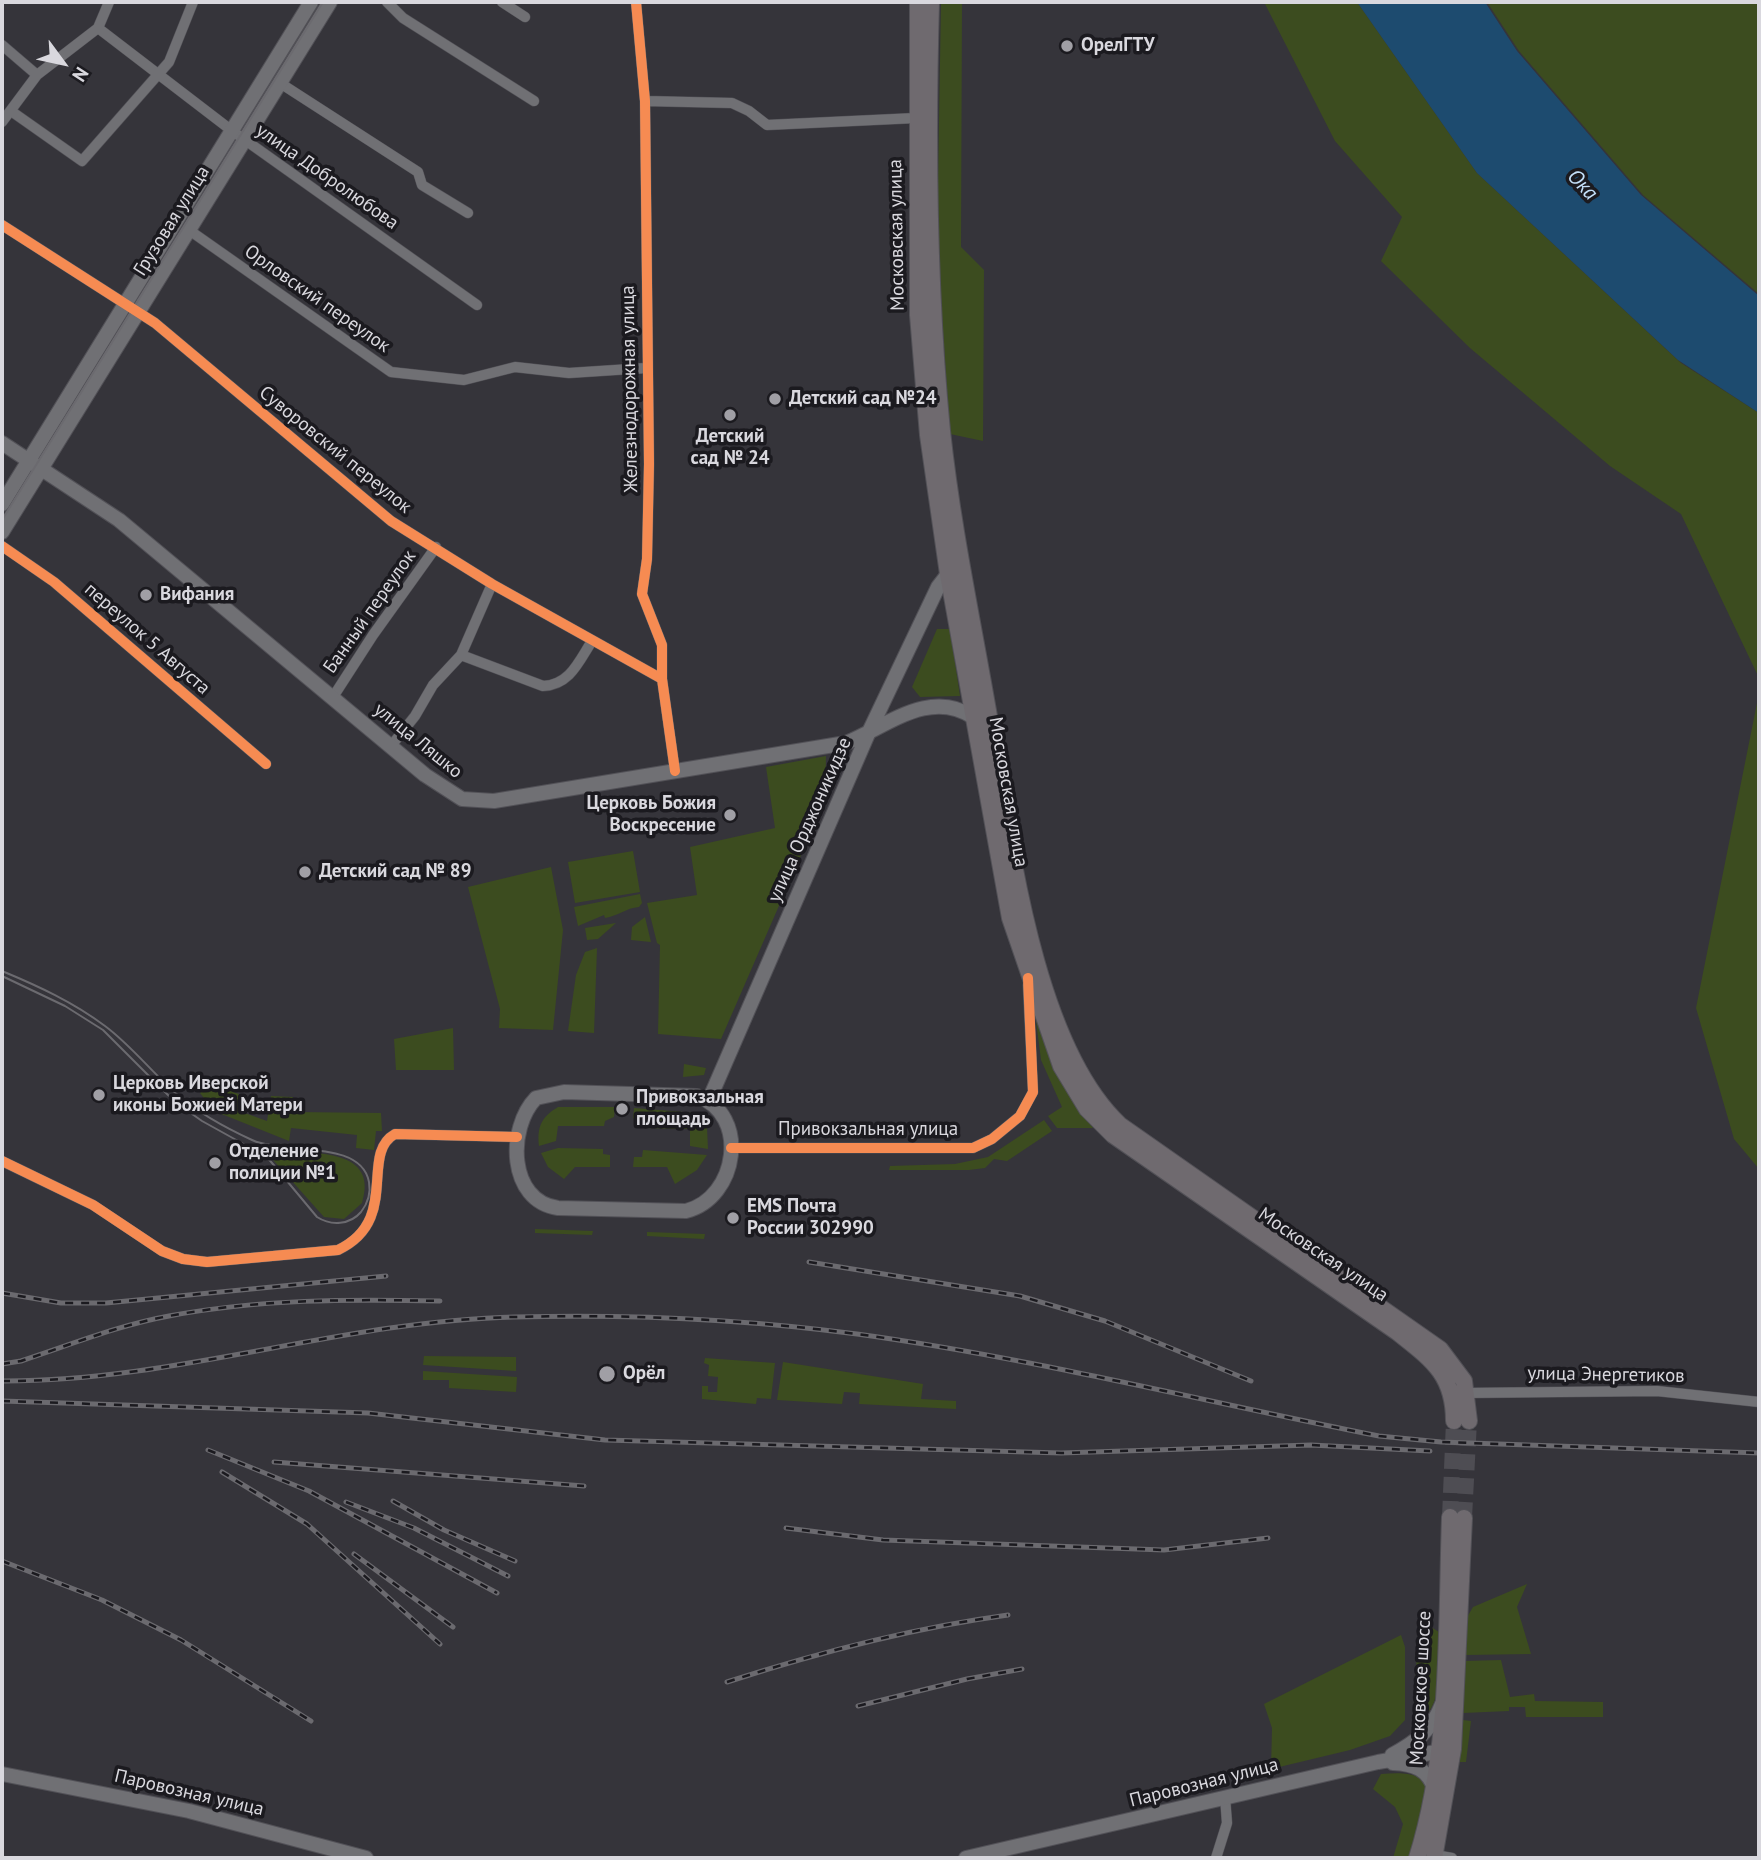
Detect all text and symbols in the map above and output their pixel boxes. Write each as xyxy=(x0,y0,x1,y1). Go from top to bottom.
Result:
north arrow xyxy=(28,28,98,98)
place label: ОрелГТУ xyxy=(1081,35,1155,57)
marker: ОрелГТУ xyxy=(1059,38,1075,54)
text: N xyxy=(67,63,94,86)
street label: улица Добролюбова xyxy=(251,119,403,235)
street label: Московская улица xyxy=(884,159,910,311)
street label: Грузовая улица xyxy=(129,162,215,280)
water label: Ока xyxy=(1561,164,1603,206)
street label: Орловский переулок xyxy=(240,240,394,358)
street label: Железнодорожная улица xyxy=(617,285,643,493)
street label: Суворовский переулок xyxy=(254,382,416,518)
place label: Детский сад №24 xyxy=(789,388,937,410)
marker: Детский сад №24 xyxy=(767,391,783,407)
marker: Детский сад № 24 xyxy=(722,407,738,423)
place label: Детский сад № 24 xyxy=(690,426,770,470)
street label: Банный переулок xyxy=(319,546,421,678)
street label: переулок 5 Августа xyxy=(80,578,214,700)
place label: Вифания xyxy=(160,584,234,606)
marker: Вифания xyxy=(138,587,154,603)
street label: улица Ляшко xyxy=(369,698,467,784)
street label: Московская улица xyxy=(984,715,1032,869)
street label: улица Орджоникидзе xyxy=(763,734,857,906)
place label: Церковь Божия Воскресение xyxy=(586,793,716,837)
marker: Церковь Божия Воскресение xyxy=(722,807,738,823)
place label: Детский сад № 89 xyxy=(319,861,471,883)
marker: Детский сад № 89 xyxy=(297,864,313,880)
place label: Церковь Иверской иконы Божией Матери xyxy=(113,1073,303,1117)
marker: Церковь Иверской иконы Божией Матери xyxy=(91,1087,107,1103)
place label: Привокзальная площадь xyxy=(636,1087,764,1131)
marker: Привокзальная площадь xyxy=(614,1101,630,1117)
street label: Привокзальная улица xyxy=(778,1119,958,1141)
place label: Отделение полиции №1 xyxy=(229,1141,336,1185)
marker: Отделение полиции №1 xyxy=(207,1155,223,1171)
place label: EMS Почта России 302990 xyxy=(747,1196,874,1240)
street label: Московская улица xyxy=(1254,1203,1392,1307)
marker: EMS Почта России 302990 xyxy=(725,1210,741,1226)
street label: улица Энергетиков xyxy=(1527,1362,1685,1388)
place label: Орёл xyxy=(623,1363,665,1385)
marker: Орёл xyxy=(597,1364,617,1384)
street label: Московское шоссе xyxy=(1406,1610,1436,1766)
street label: Паровозная улица xyxy=(1127,1753,1281,1813)
street label: Паровозная улица xyxy=(112,1765,266,1821)

